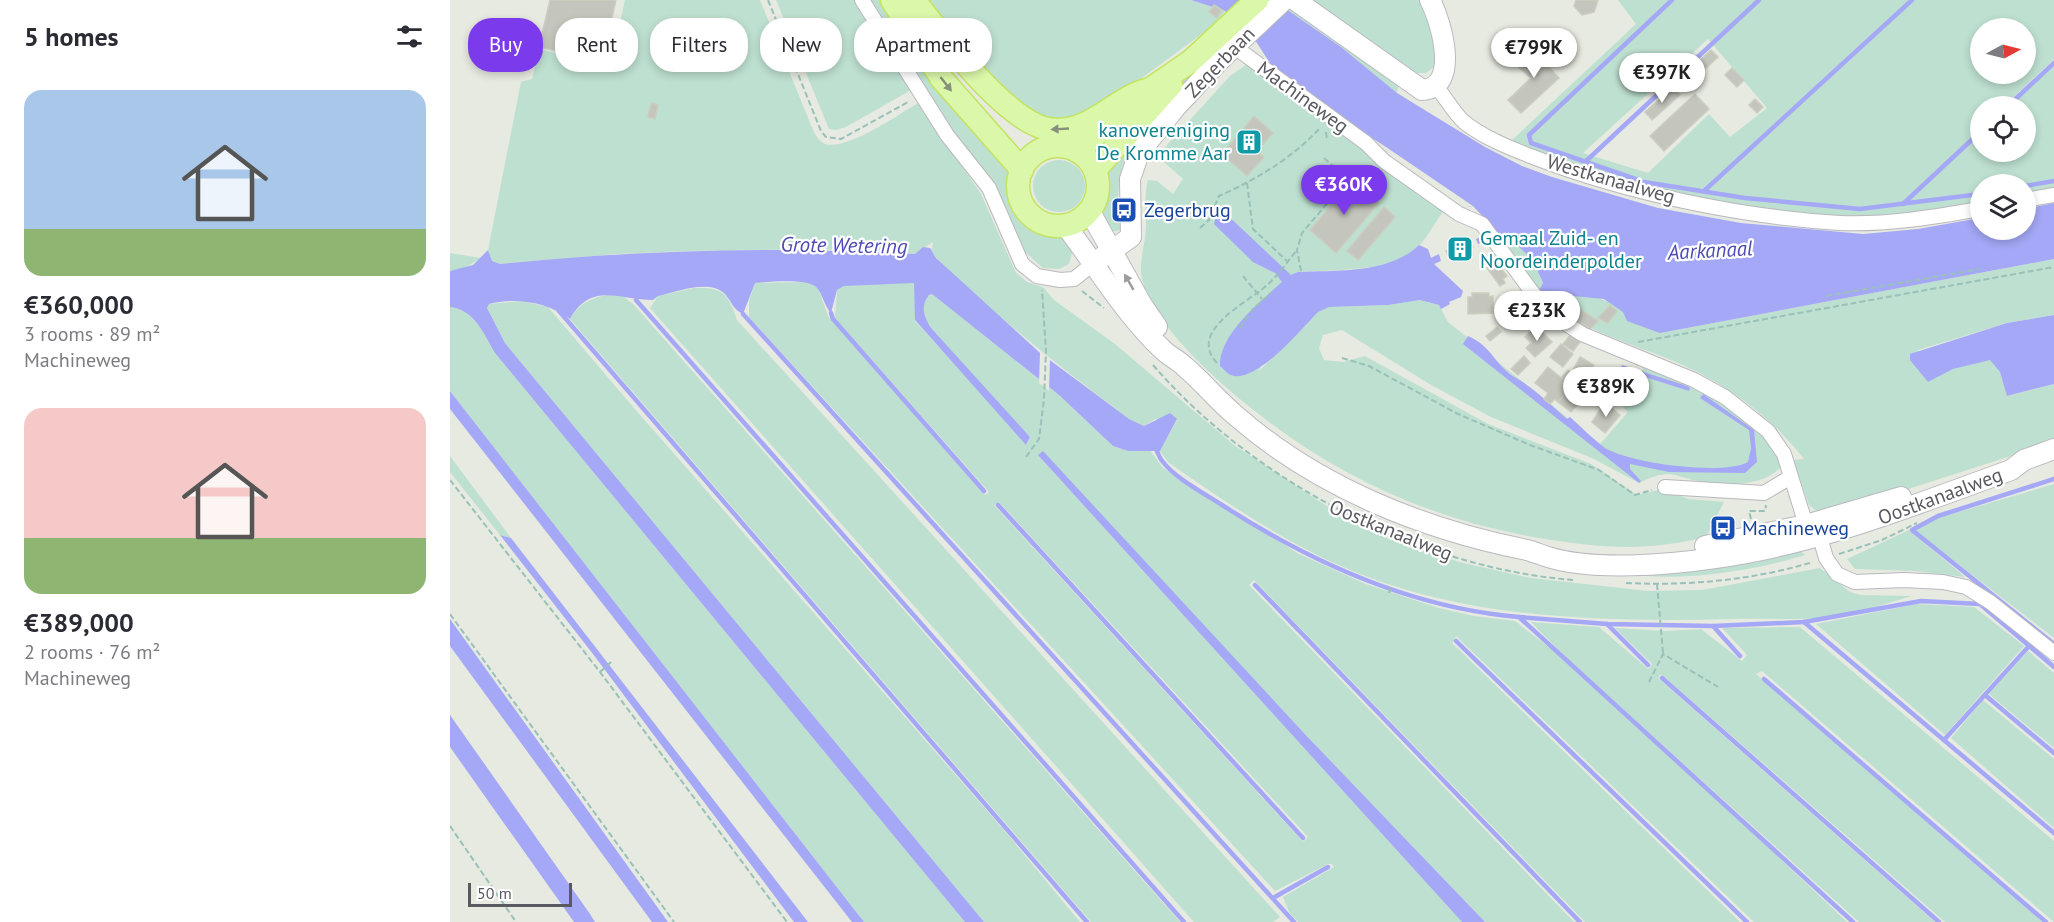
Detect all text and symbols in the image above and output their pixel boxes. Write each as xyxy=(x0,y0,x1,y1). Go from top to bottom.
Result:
chip: Buy xyxy=(468,18,543,72)
chip: Rent xyxy=(555,18,638,72)
chip: Filters xyxy=(650,18,748,72)
chip: New xyxy=(760,18,842,72)
chip: Apartment xyxy=(854,18,992,72)
north arrow xyxy=(1970,18,2036,84)
map controls xyxy=(1970,18,2036,240)
text: 5 homes xyxy=(24,20,119,53)
icon: filters xyxy=(393,20,426,53)
street label: Zegerbaan xyxy=(1180,21,1260,103)
pin: €799K xyxy=(1492,28,1576,79)
text: €799K xyxy=(1505,34,1563,60)
pin: €397K xyxy=(1620,53,1704,104)
street label: Machineweg xyxy=(1252,55,1354,139)
text: €397K xyxy=(1633,59,1691,85)
one-way arrow xyxy=(940,76,953,92)
button: locate xyxy=(1970,96,2036,162)
place label: kanovereniging De Kromme Aar xyxy=(1097,117,1230,166)
one-way arrow xyxy=(1050,124,1069,133)
building icon: kanovereniging De Kromme Aar xyxy=(1234,127,1264,157)
icon: home xyxy=(171,129,279,237)
street label: Westkanaalweg xyxy=(1544,148,1678,210)
pin: €360K xyxy=(1302,165,1386,216)
text: €360K xyxy=(1315,171,1373,197)
button: layers xyxy=(1970,174,2036,240)
bus stop icon: Zegerbrug xyxy=(1109,195,1139,225)
place label: Zegerbrug xyxy=(1144,197,1231,223)
place label: Gemaal Zuid- en Noordeinderpolder xyxy=(1480,225,1642,274)
water label: Grote Wetering xyxy=(780,230,908,260)
building icon: Gemaal Zuid- en Noordeinderpolder xyxy=(1445,234,1475,264)
water label: Aarkanaal xyxy=(1666,234,1753,266)
one-way arrow xyxy=(1123,274,1134,290)
text: €360,000 xyxy=(24,288,134,321)
pin: €233K xyxy=(1495,291,1579,342)
text: €233K xyxy=(1508,297,1566,323)
text: 3 rooms · 89 m² xyxy=(24,321,160,347)
text: Machineweg xyxy=(24,347,131,373)
pin: €389K xyxy=(1564,367,1648,418)
text: €389K xyxy=(1577,373,1635,399)
icon: home xyxy=(171,447,279,555)
street label: Oostkanaalweg xyxy=(1874,461,2006,531)
street label: Oostkanaalweg xyxy=(1325,493,1457,567)
bus stop icon: Machineweg xyxy=(1708,513,1738,543)
place label: Machineweg xyxy=(1742,515,1849,541)
text: €389,000 xyxy=(24,606,134,639)
text: 2 rooms · 76 m² xyxy=(24,639,160,665)
text: Machineweg xyxy=(24,665,131,691)
scale bar xyxy=(468,880,572,908)
text: 50 m xyxy=(477,883,512,903)

